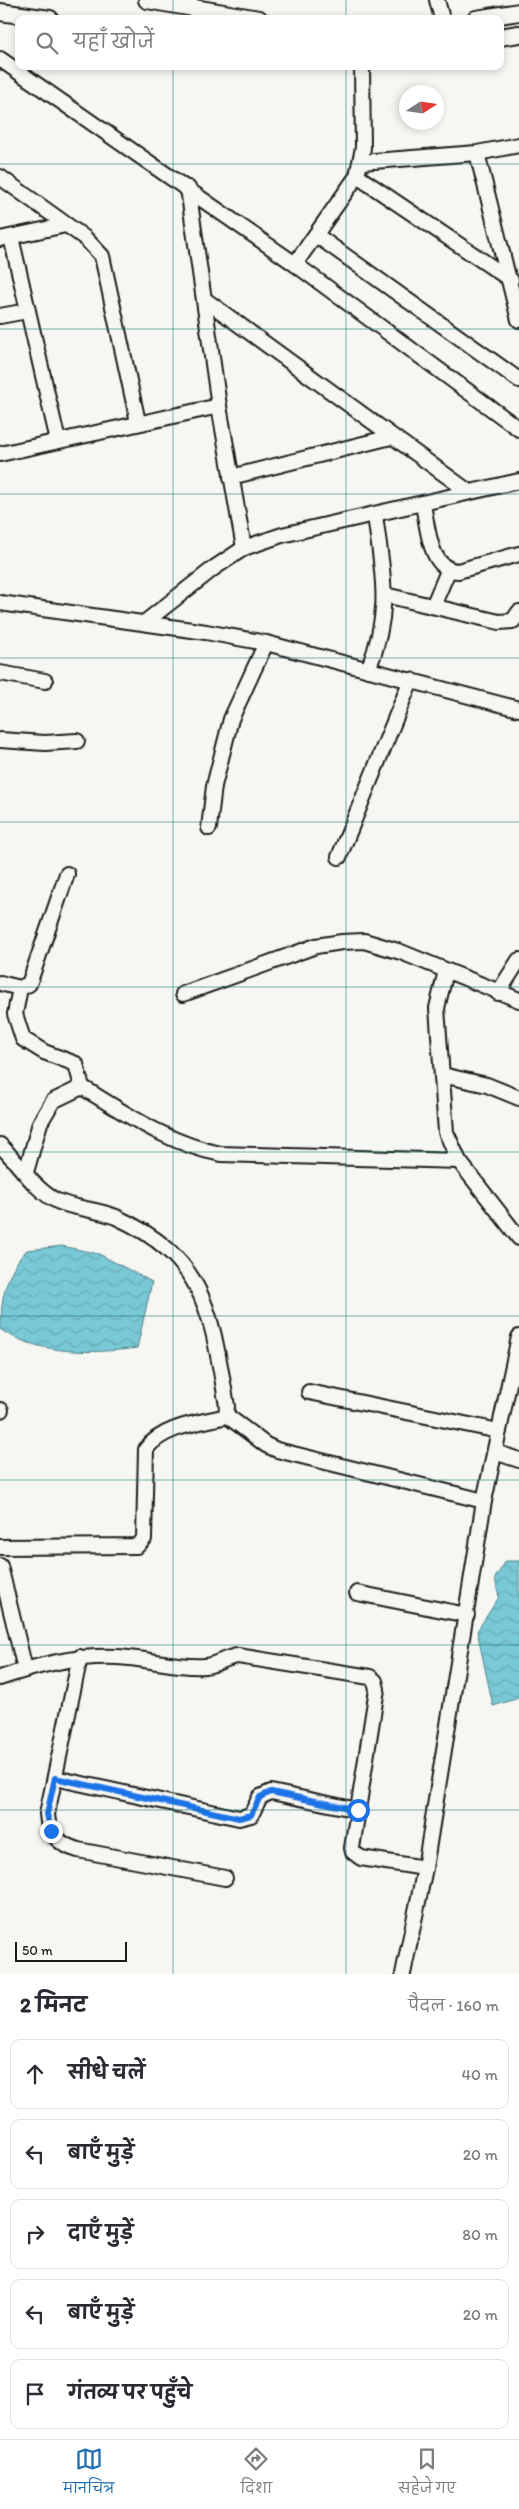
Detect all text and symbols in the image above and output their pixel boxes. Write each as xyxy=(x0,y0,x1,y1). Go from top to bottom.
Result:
search box xyxy=(15,15,504,70)
icon: search xyxy=(33,29,61,57)
text: यहाँ खोजें xyxy=(73,30,154,53)
north arrow xyxy=(399,85,444,130)
route start xyxy=(347,1799,370,1822)
route end xyxy=(40,1820,63,1843)
scale bar xyxy=(15,1939,128,1962)
text: 50 m xyxy=(22,1942,53,1959)
text: 2 मिनट xyxy=(20,1992,87,2017)
text: पैदल · 160 m xyxy=(408,1996,499,2015)
icon: ahead xyxy=(21,2060,49,2088)
text: सीधे चलें xyxy=(68,2061,145,2084)
text: 40 m xyxy=(461,2065,498,2084)
icon: left xyxy=(21,2140,49,2168)
text: बाएँ मुड़ें xyxy=(68,2141,134,2164)
text: 20 m xyxy=(463,2145,498,2164)
icon: right xyxy=(21,2220,49,2248)
text: दाएँ मुड़ें xyxy=(68,2221,134,2244)
text: 80 m xyxy=(462,2225,498,2244)
icon: left xyxy=(21,2300,49,2328)
text: बाएँ मुड़ें xyxy=(68,2301,134,2324)
text: 20 m xyxy=(463,2305,498,2324)
icon: arrive xyxy=(21,2380,49,2408)
text: गंतव्य पर पहुँचे xyxy=(68,2381,192,2404)
tab: मानचित्र xyxy=(63,2445,114,2504)
tab: दिशा xyxy=(240,2445,272,2504)
tab: सहेजे गए xyxy=(398,2445,456,2504)

